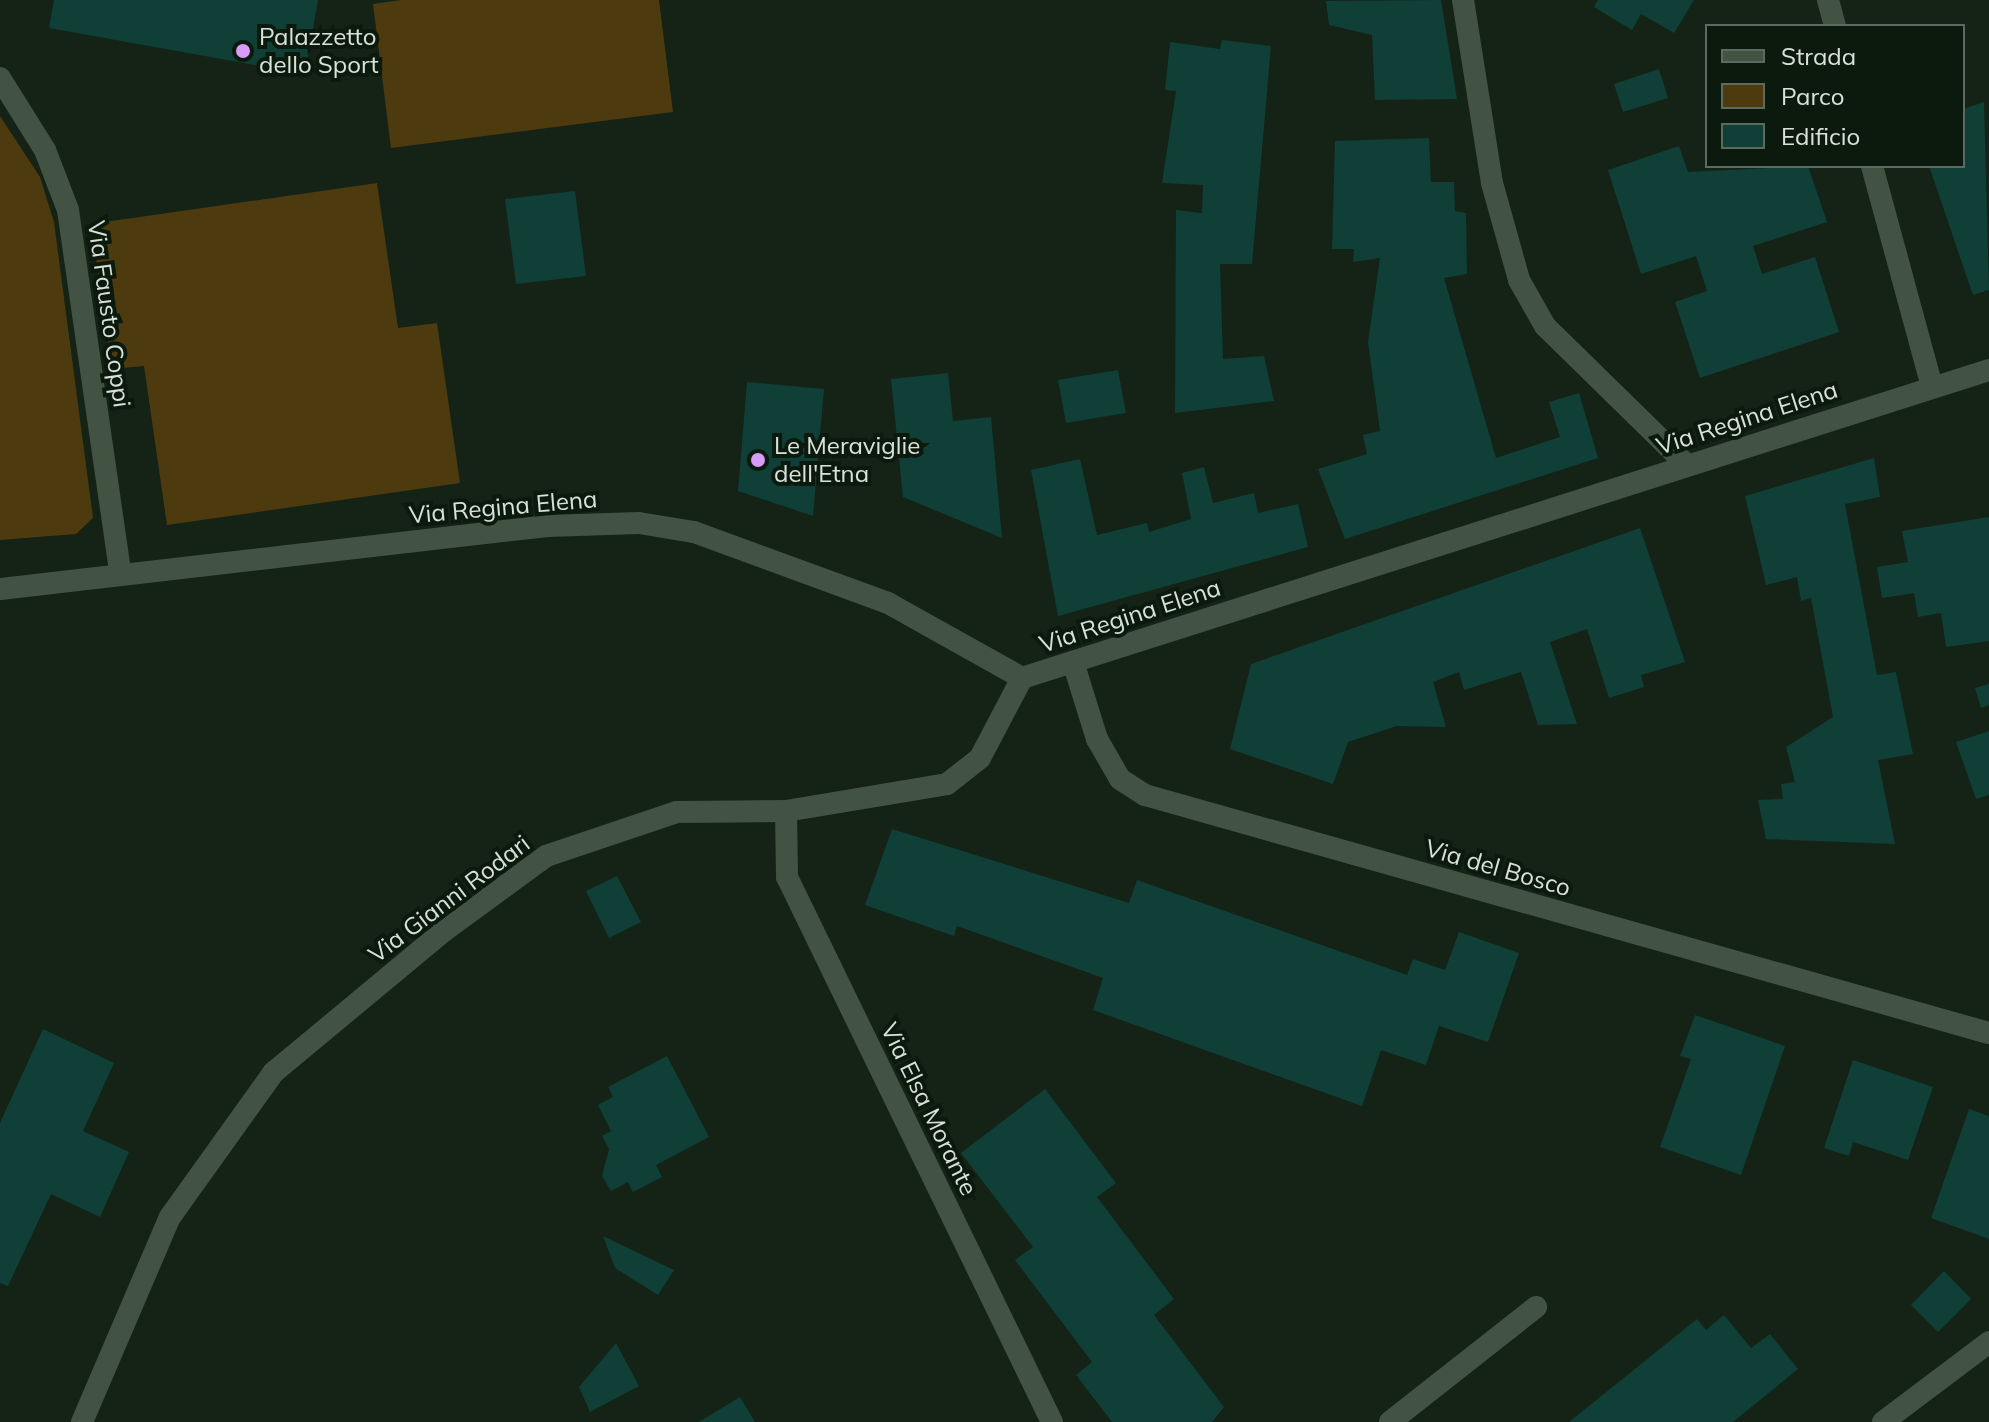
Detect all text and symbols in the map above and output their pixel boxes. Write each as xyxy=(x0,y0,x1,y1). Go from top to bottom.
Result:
place label: Palazzetto dello Sport xyxy=(259,23,379,79)
legend xyxy=(1705,24,1965,168)
text: Strada xyxy=(1781,41,1856,71)
marker: Palazzetto dello Sport xyxy=(234,42,252,60)
text: Parco xyxy=(1781,81,1844,111)
text: Edificio xyxy=(1781,121,1860,151)
street label: Via Fausto Coppi xyxy=(82,219,136,409)
street label: Via Regina Elena xyxy=(1653,375,1841,461)
place label: Le Meraviglie dell'Etna xyxy=(774,432,920,488)
marker: Le Meraviglie dell'Etna xyxy=(749,451,767,469)
street label: Via Regina Elena xyxy=(408,484,598,530)
street label: Via Regina Elena xyxy=(1036,573,1224,659)
street label: Via Gianni Rodari xyxy=(363,829,535,969)
street label: Via del Bosco xyxy=(1422,834,1574,902)
street label: Via Elsa Morante xyxy=(875,1018,983,1200)

